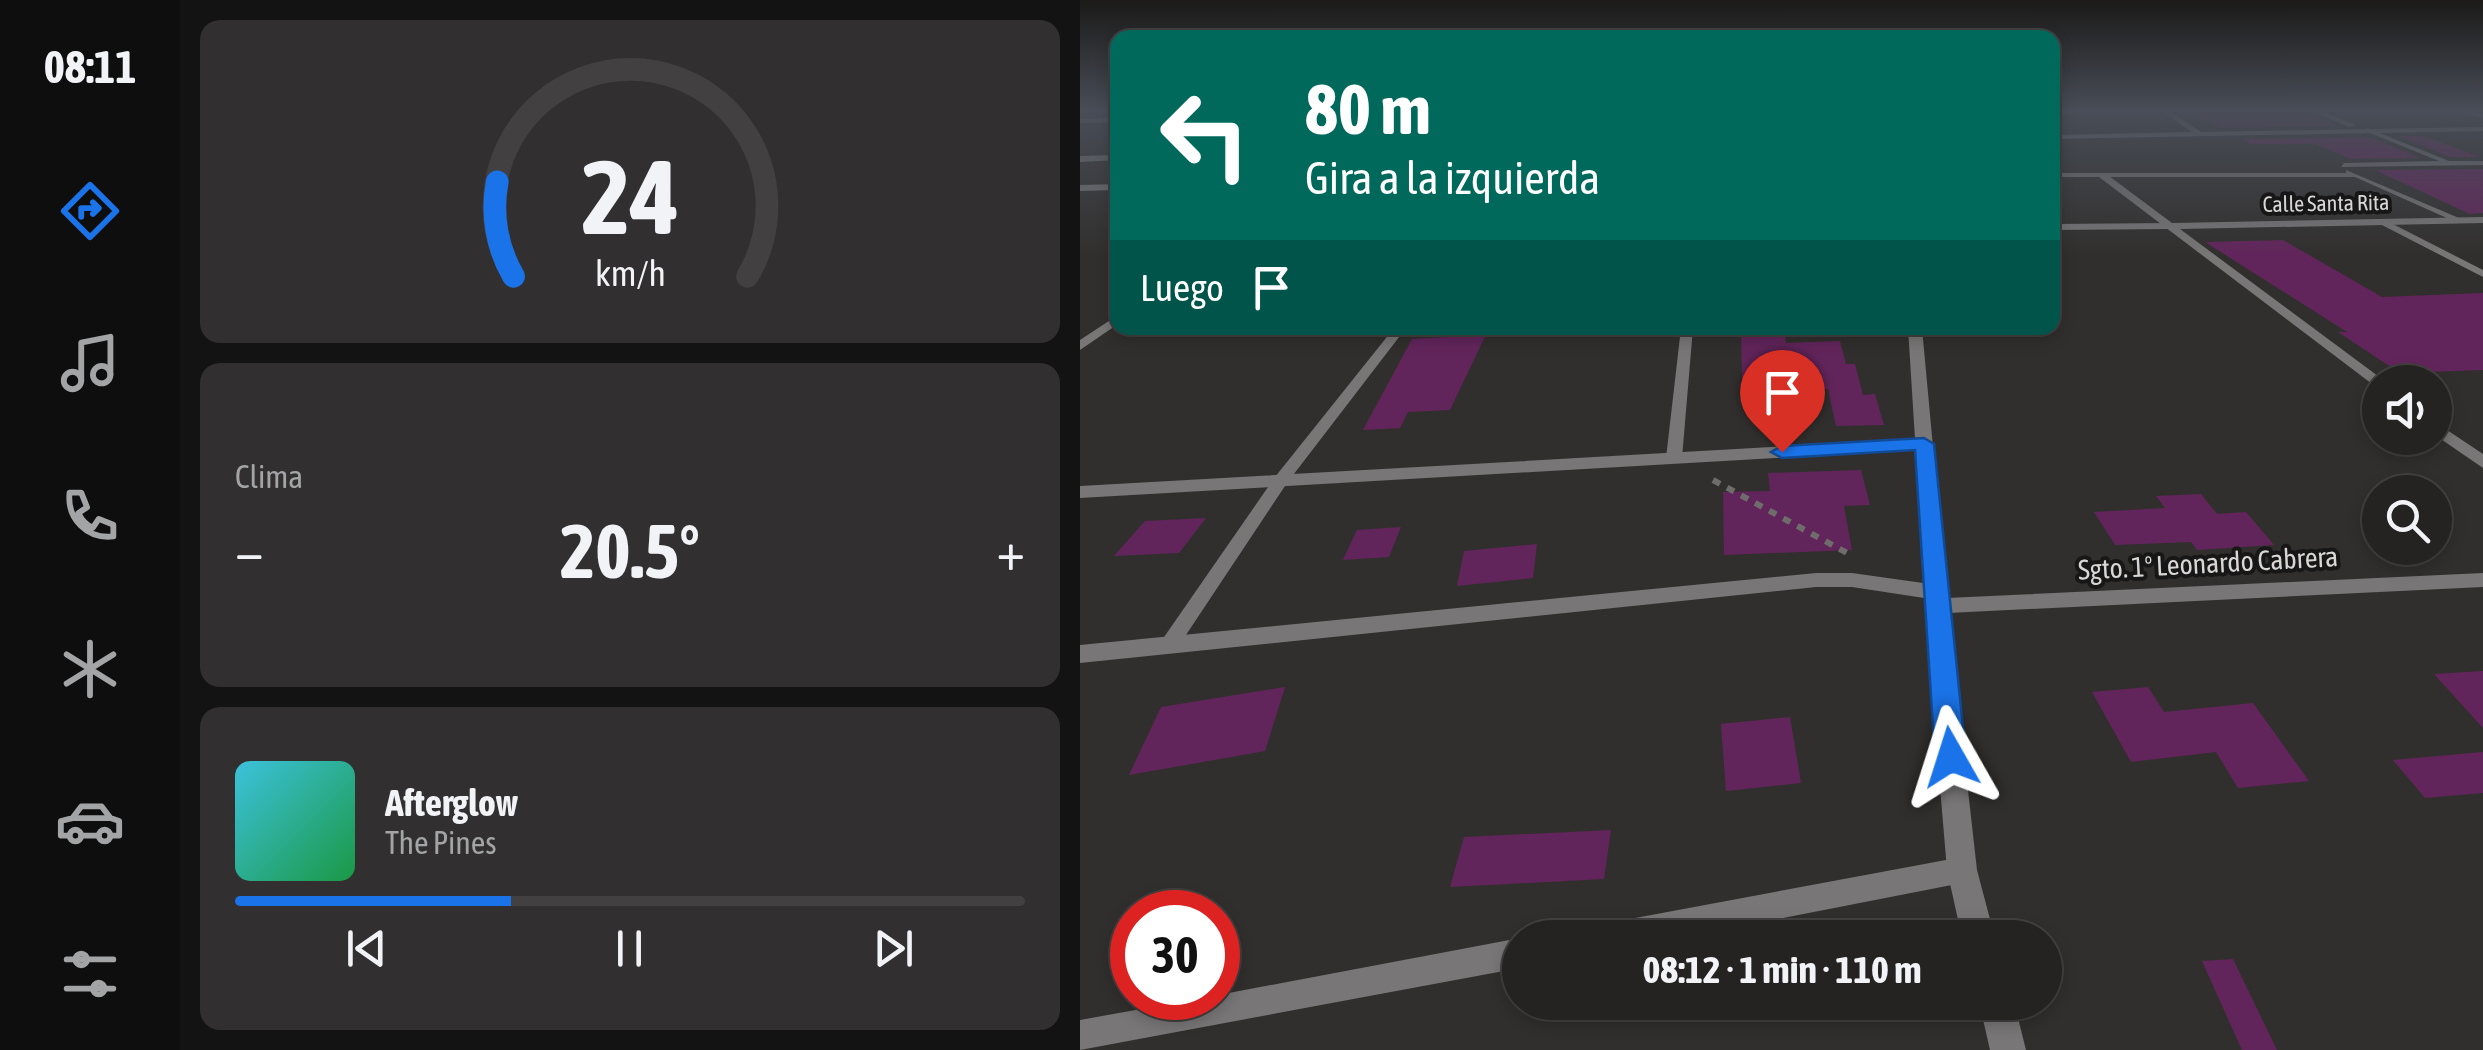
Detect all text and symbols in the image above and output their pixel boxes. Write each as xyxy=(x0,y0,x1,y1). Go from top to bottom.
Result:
text: 08:11 xyxy=(44,41,136,93)
text: 80 m xyxy=(1305,69,1431,149)
icon: left xyxy=(1140,70,1270,200)
text: 24 xyxy=(581,137,679,256)
text: Gira a la izquierda xyxy=(1305,152,1600,204)
icon: directions xyxy=(55,176,125,246)
street label: Calle Santa Rita xyxy=(2262,189,2390,217)
text: km/h xyxy=(595,253,665,294)
icon: arrive xyxy=(1244,260,1299,315)
text: Luego xyxy=(1140,266,1224,309)
icon: music xyxy=(55,328,125,398)
pin xyxy=(1740,350,1825,453)
icon: arrive xyxy=(1755,365,1810,420)
map controls xyxy=(2362,365,2452,565)
button: sound xyxy=(2362,365,2452,455)
text: Clima xyxy=(235,458,303,495)
button: search xyxy=(2362,475,2452,565)
icon: phone xyxy=(55,481,125,551)
text: 20.5° xyxy=(560,508,700,594)
text: − xyxy=(235,519,264,582)
text: + xyxy=(996,519,1025,582)
street label: Sgto. 1º Leonardo Cabrera xyxy=(2077,540,2339,586)
icon: climate xyxy=(55,634,125,704)
position arrow xyxy=(1899,705,2003,809)
text: Afterglow xyxy=(385,781,518,824)
icon: car xyxy=(55,786,125,856)
text: The Pines xyxy=(385,824,497,861)
speed limit sign: 30 xyxy=(1110,890,1240,1020)
icon: previous xyxy=(339,921,394,976)
icon: pause xyxy=(602,921,657,976)
icon: next xyxy=(866,921,921,976)
icon: filters xyxy=(55,939,125,1009)
text: 08:12 · 1 min · 110 m xyxy=(1642,948,1922,991)

